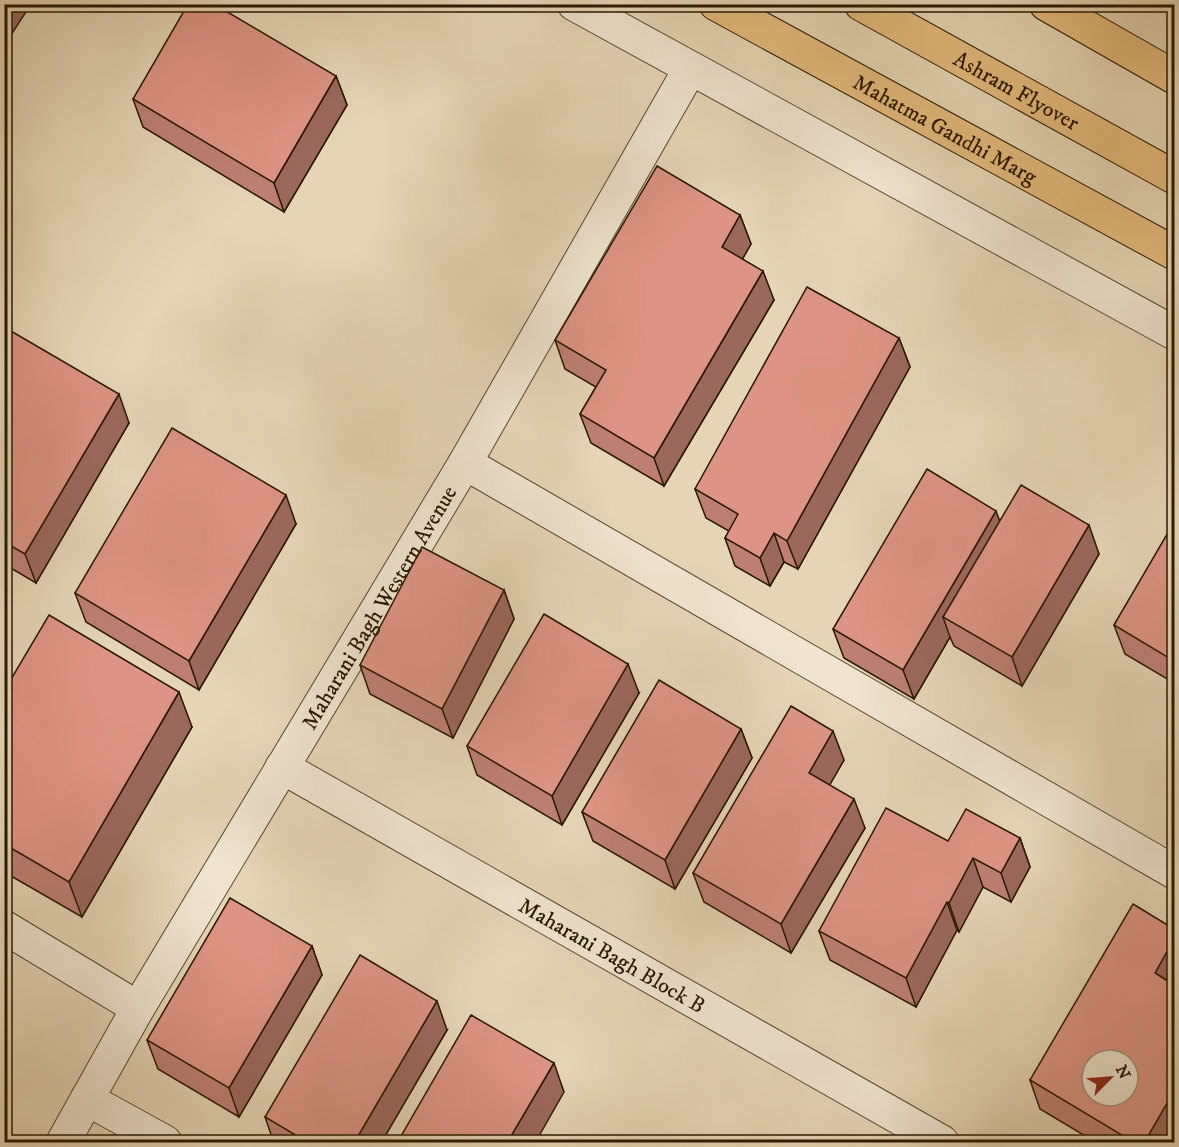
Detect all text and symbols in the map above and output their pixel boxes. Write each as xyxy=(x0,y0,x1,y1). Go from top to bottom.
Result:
street label: Ashram Flyover xyxy=(948,46,1084,137)
street label: Mahatma Gandhi Marg xyxy=(848,69,1042,191)
street label: Maharani Bagh Western Avenue xyxy=(296,481,463,735)
street label: Maharani Bagh Block B xyxy=(514,892,710,1020)
north arrow xyxy=(1080,1048,1140,1108)
text: N xyxy=(1111,1062,1135,1082)

